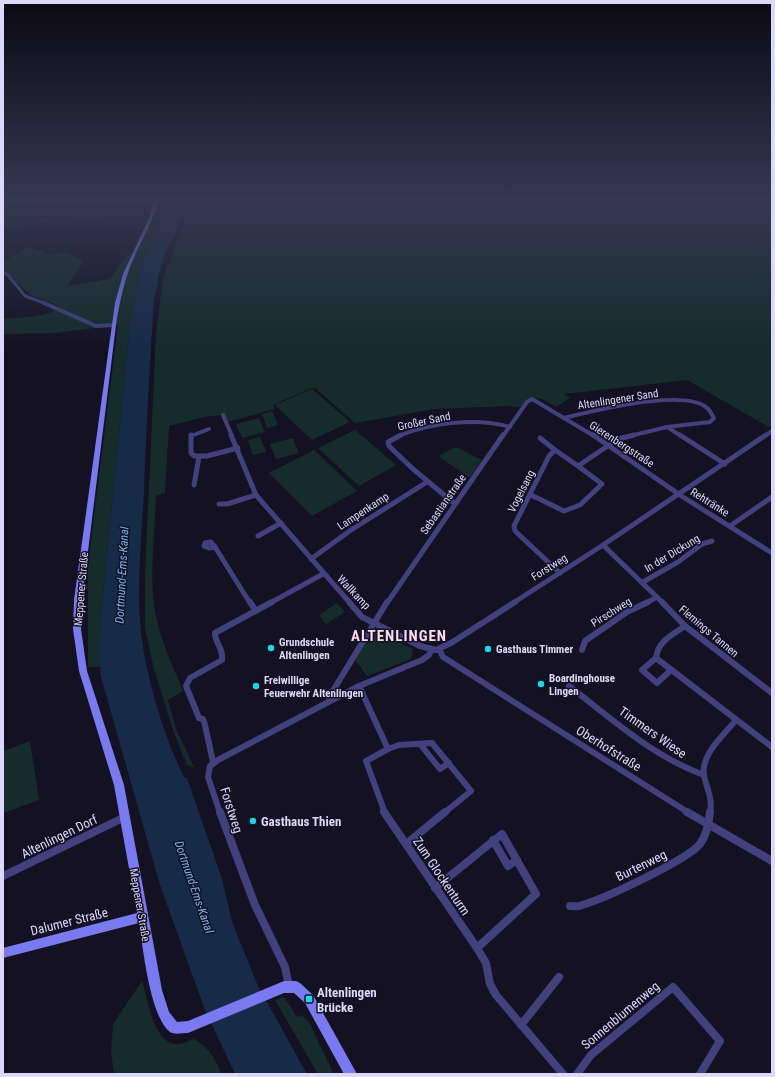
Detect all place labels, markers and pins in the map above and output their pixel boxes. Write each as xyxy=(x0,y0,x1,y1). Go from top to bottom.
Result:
place label: Grundschule Altenlingen xyxy=(279,636,334,662)
marker: Grundschule Altenlingen xyxy=(266,643,276,653)
place label: Gasthaus Timmer xyxy=(496,643,574,656)
marker: Gasthaus Timmer xyxy=(483,644,493,654)
place label: Boardinghouse Lingen xyxy=(549,672,615,698)
place label: Freiwillige Feuerwehr Altenlingen xyxy=(264,674,363,700)
marker: Boardinghouse Lingen xyxy=(536,679,546,689)
marker: Freiwillige Feuerwehr Altenlingen xyxy=(251,681,261,691)
place label: Gasthaus Thien xyxy=(261,814,341,829)
marker: Gasthaus Thien xyxy=(248,816,258,826)
place label: Altenlingen Brücke xyxy=(317,985,377,1015)
marker: Altenlingen Brücke xyxy=(304,994,314,1004)

